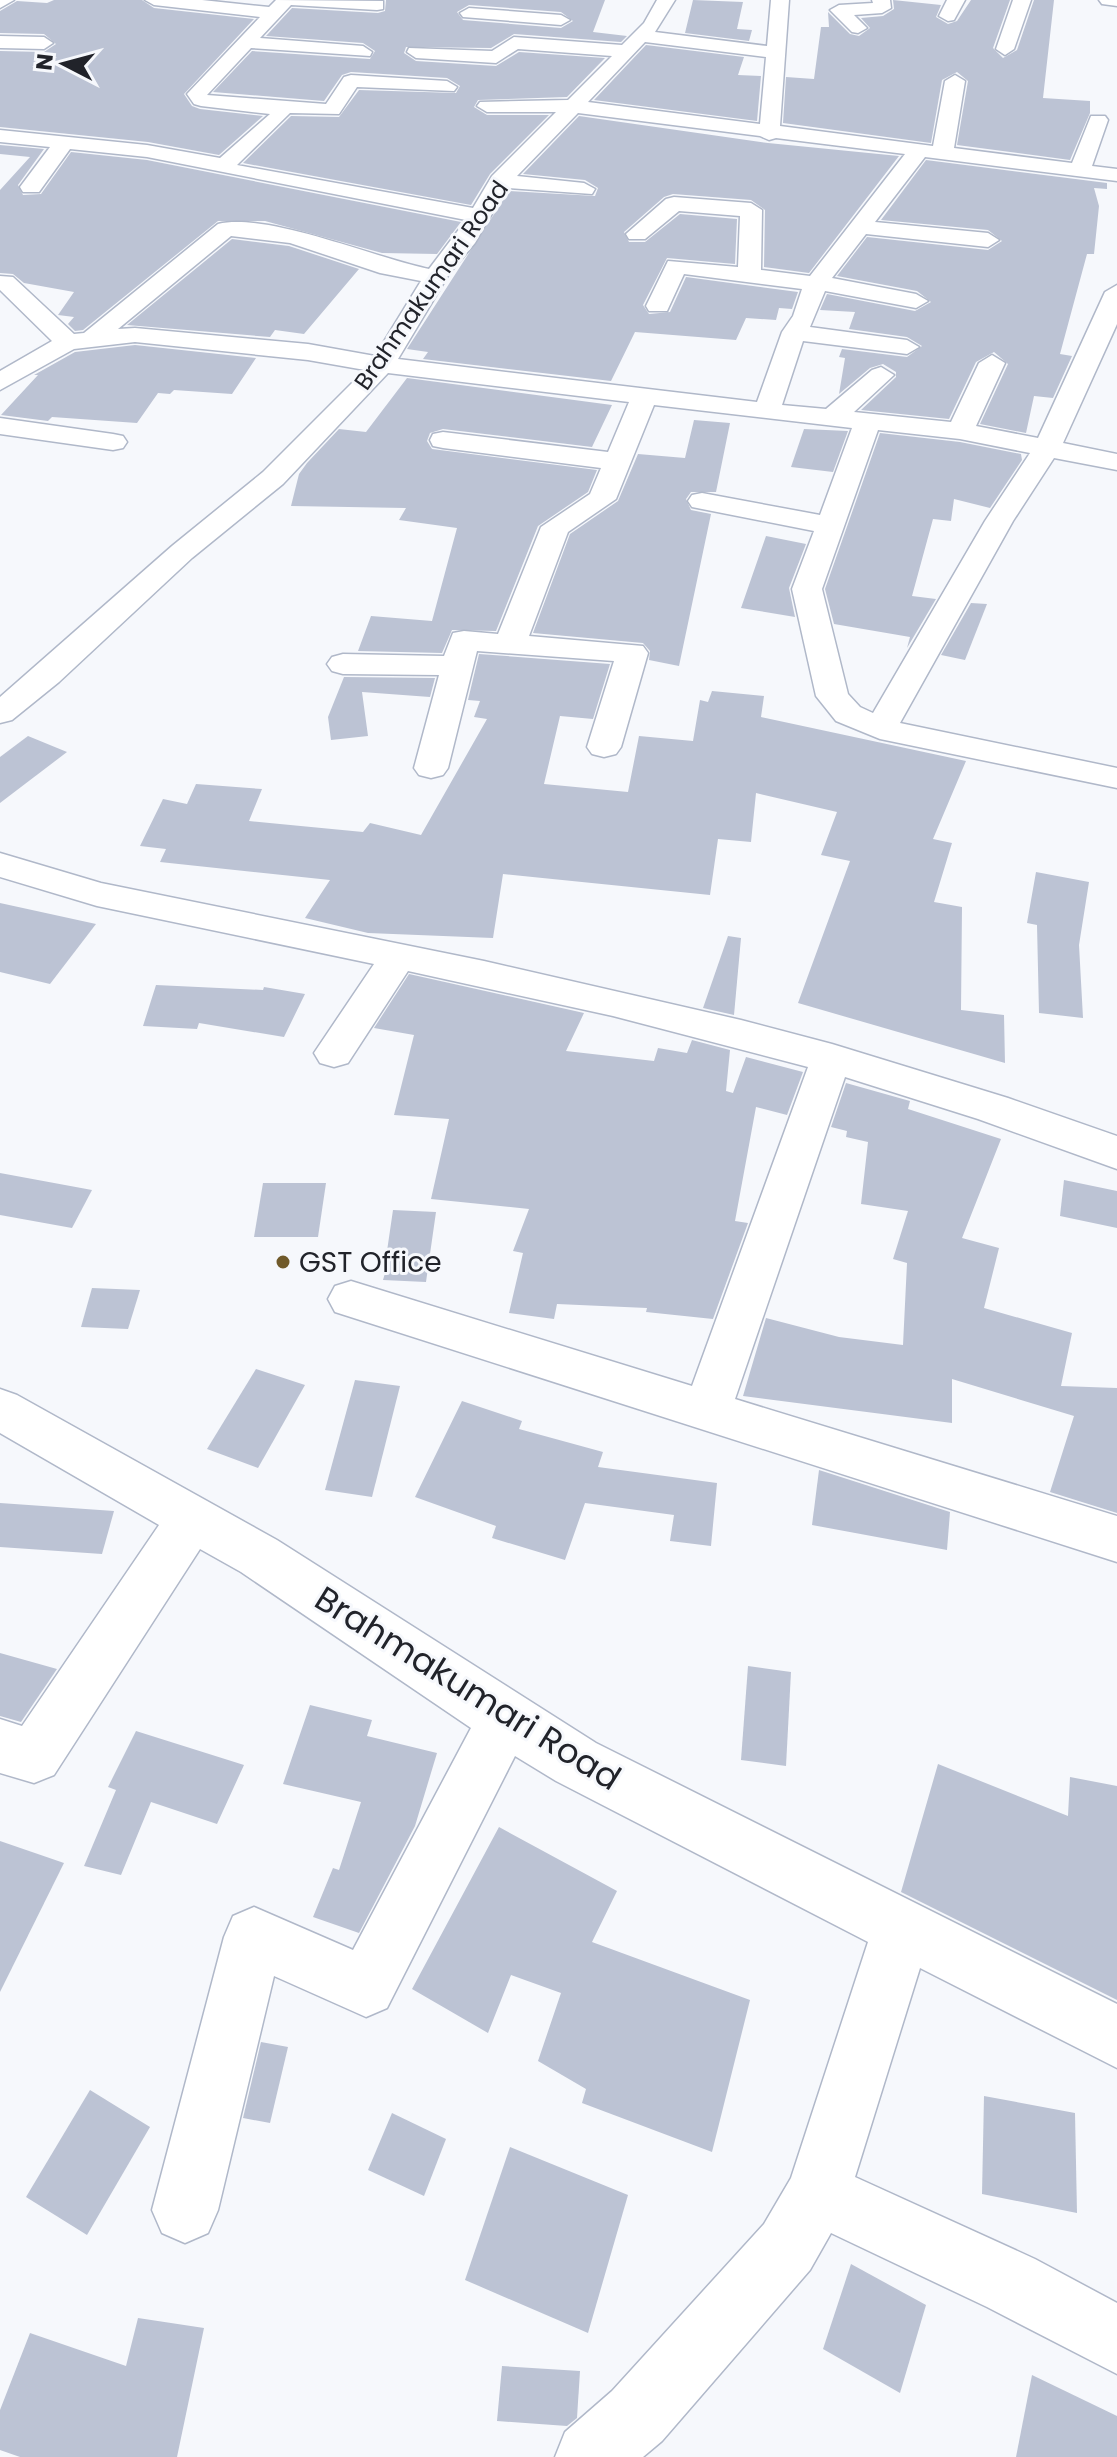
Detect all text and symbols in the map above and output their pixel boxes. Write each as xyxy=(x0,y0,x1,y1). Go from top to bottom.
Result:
north arrow xyxy=(24,24,104,104)
text: N xyxy=(28,52,61,72)
street label: Brahmakumari Road xyxy=(346,174,516,396)
place label: GST Office xyxy=(299,1243,442,1282)
marker: GST Office xyxy=(274,1253,292,1271)
street label: Brahmakumari Road xyxy=(306,1574,630,1802)

